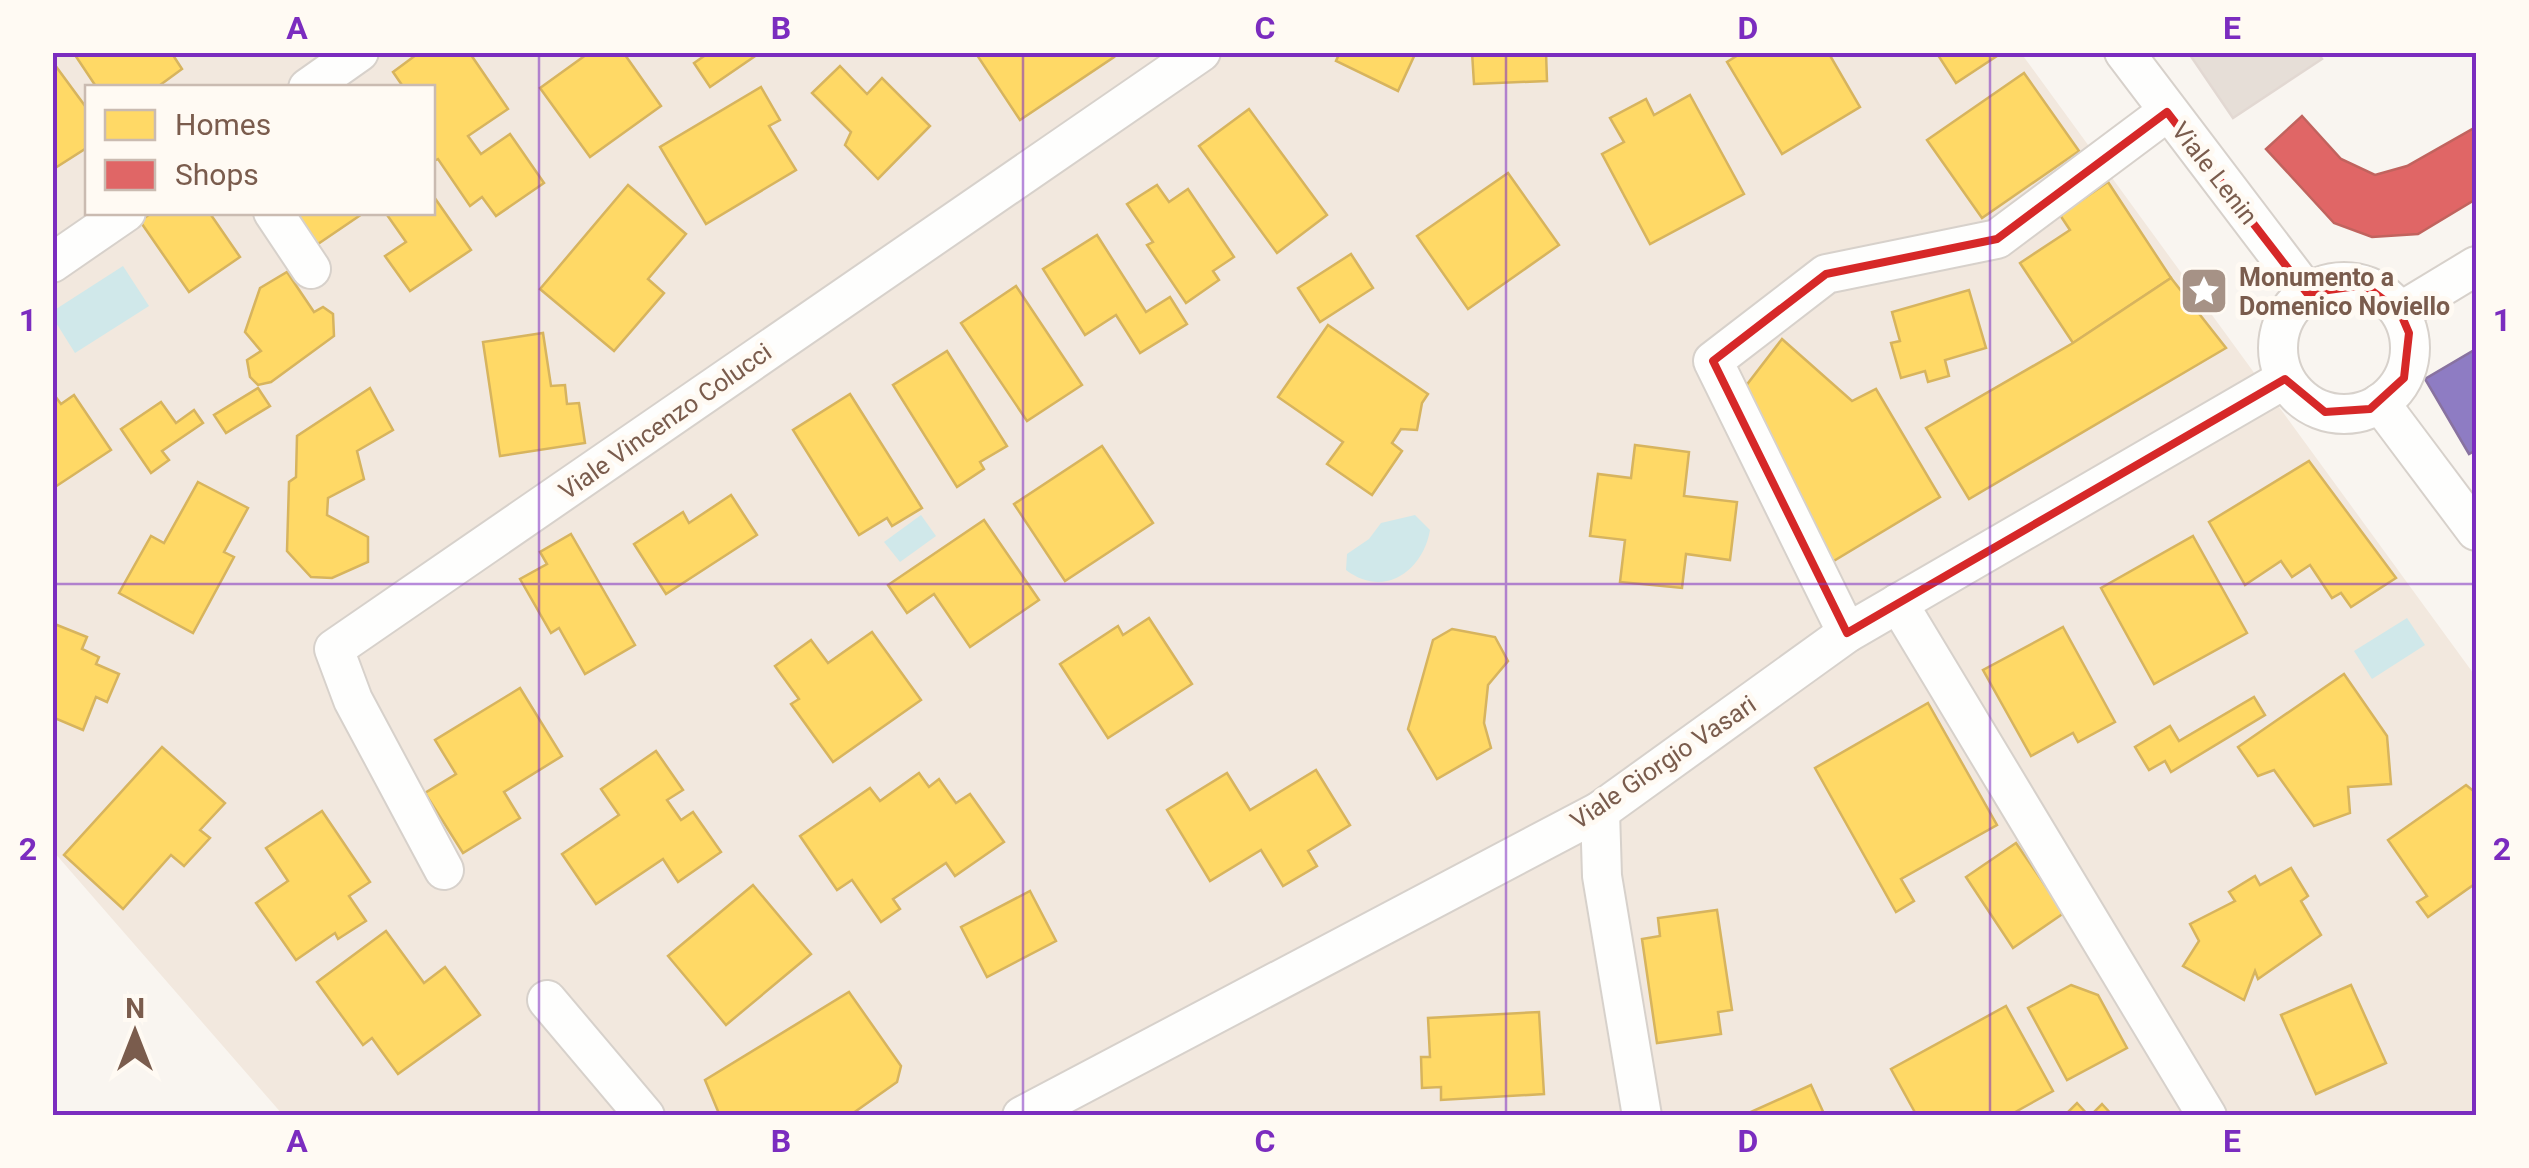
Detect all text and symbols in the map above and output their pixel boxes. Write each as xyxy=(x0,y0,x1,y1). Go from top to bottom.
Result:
text: A xyxy=(286,9,308,47)
text: B xyxy=(771,9,791,47)
text: C xyxy=(1255,9,1275,47)
text: D xyxy=(1738,9,1758,47)
text: E xyxy=(2223,9,2241,47)
legend xyxy=(85,85,435,215)
text: Homes xyxy=(175,107,271,142)
street label: Viale Lenin xyxy=(2166,116,2263,230)
text: Shops xyxy=(175,157,259,192)
place label: Monumento a Domenico Noviello xyxy=(2239,263,2450,321)
place icon: Monumento a Domenico Noviello xyxy=(2178,265,2230,317)
text: 1 xyxy=(19,301,37,339)
text: 1 xyxy=(2493,301,2511,339)
street label: Viale Vincenzo Colucci xyxy=(554,337,777,506)
street label: Viale Giorgio Vasari xyxy=(1565,690,1761,835)
text: 2 xyxy=(19,830,37,868)
text: 2 xyxy=(2493,830,2511,868)
north arrow xyxy=(85,983,185,1083)
text: N xyxy=(125,992,145,1025)
text: A xyxy=(286,1122,308,1160)
text: B xyxy=(771,1122,791,1160)
text: C xyxy=(1255,1122,1275,1160)
text: D xyxy=(1738,1122,1758,1160)
text: E xyxy=(2223,1122,2241,1160)

